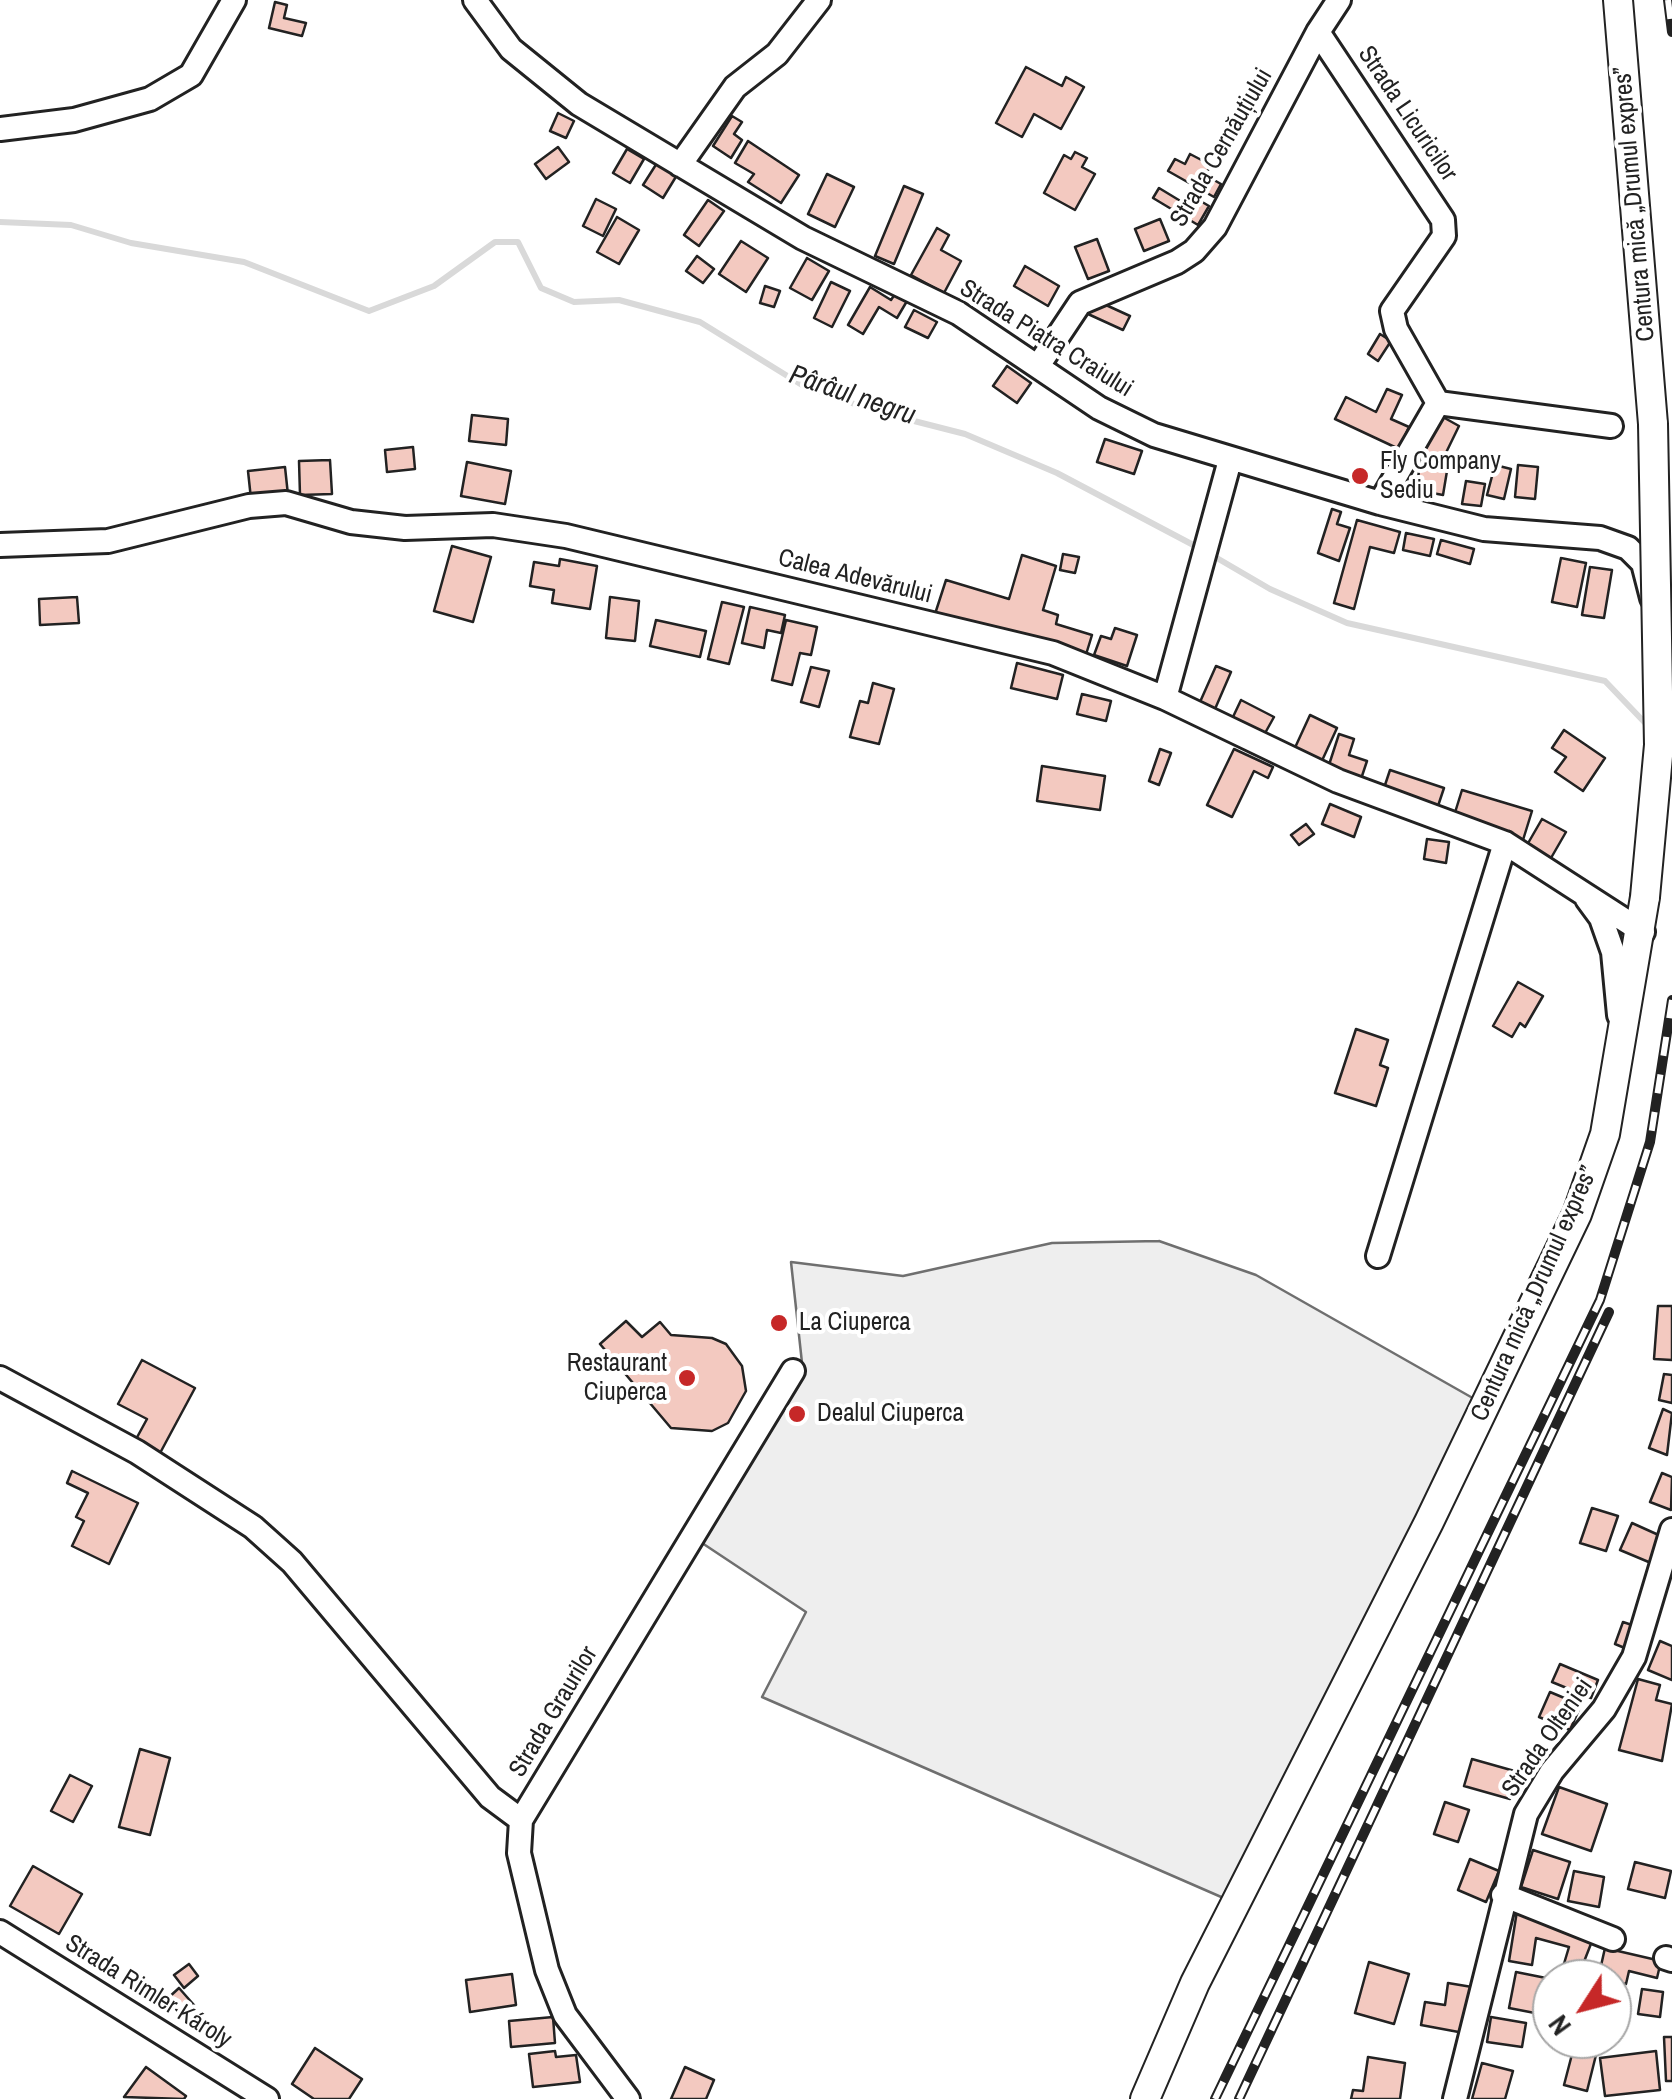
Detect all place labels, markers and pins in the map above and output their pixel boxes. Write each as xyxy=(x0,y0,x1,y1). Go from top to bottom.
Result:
place label: Fly Company Sediu xyxy=(1380,447,1501,506)
marker: Fly Company Sediu xyxy=(1349,465,1371,487)
place label: La Ciuperca xyxy=(799,1308,911,1338)
marker: La Ciuperca xyxy=(768,1312,790,1334)
place label: Restaurant Ciuperca xyxy=(567,1349,667,1408)
marker: Restaurant Ciuperca xyxy=(676,1367,698,1389)
place label: Dealul Ciuperca xyxy=(817,1399,964,1429)
marker: Dealul Ciuperca xyxy=(786,1403,808,1425)

